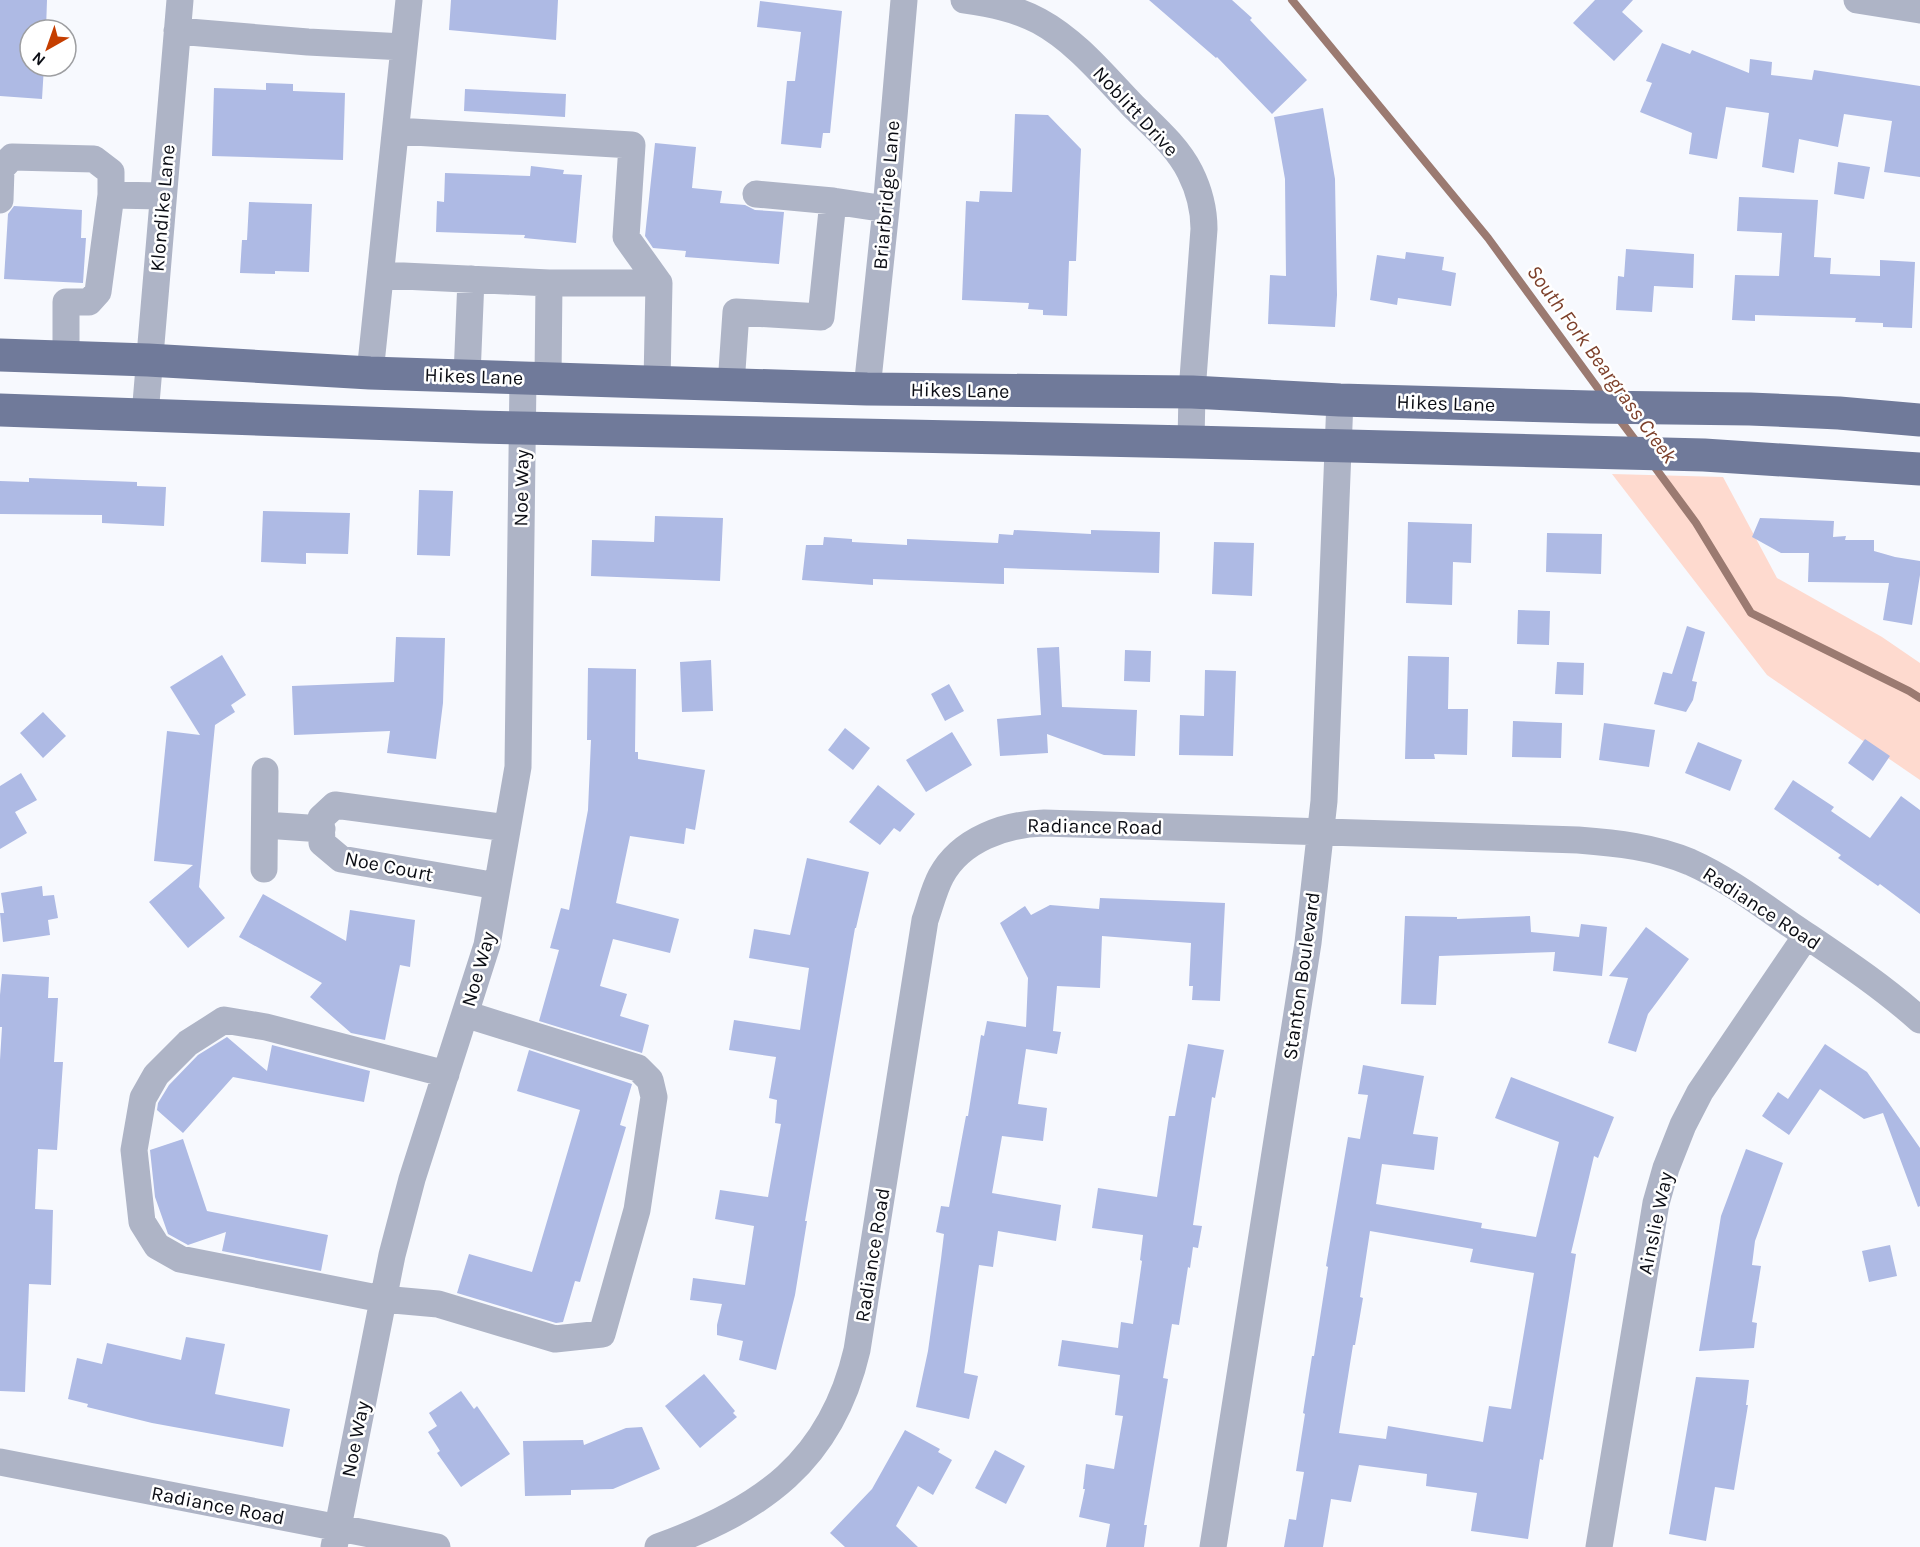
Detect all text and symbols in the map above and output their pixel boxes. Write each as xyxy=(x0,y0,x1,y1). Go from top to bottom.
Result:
north arrow xyxy=(18,18,78,78)
text: N xyxy=(28,48,49,70)
street label: Noblitt Drive xyxy=(1088,62,1183,161)
street label: Briarbridge Lane xyxy=(869,119,904,271)
street label: Klondike Lane xyxy=(145,144,180,273)
water label: South Fork Beargrass Creek xyxy=(1522,260,1682,468)
street label: Hikes Lane xyxy=(424,363,524,390)
street label: Hikes Lane xyxy=(910,378,1010,403)
street label: Hikes Lane xyxy=(1396,390,1496,417)
street label: Noe Way xyxy=(509,449,534,527)
street label: Radiance Road xyxy=(1027,814,1163,839)
street label: Noe Court xyxy=(343,847,436,886)
street label: Radiance Road xyxy=(1699,862,1825,955)
street label: Stanton Boulevard xyxy=(1278,891,1325,1062)
street label: Noe Way xyxy=(457,929,500,1009)
street label: Ainslie Way xyxy=(1633,1170,1678,1276)
street label: Radiance Road xyxy=(851,1186,894,1324)
street label: Noe Way xyxy=(337,1399,374,1479)
street label: Radiance Road xyxy=(149,1481,287,1530)

